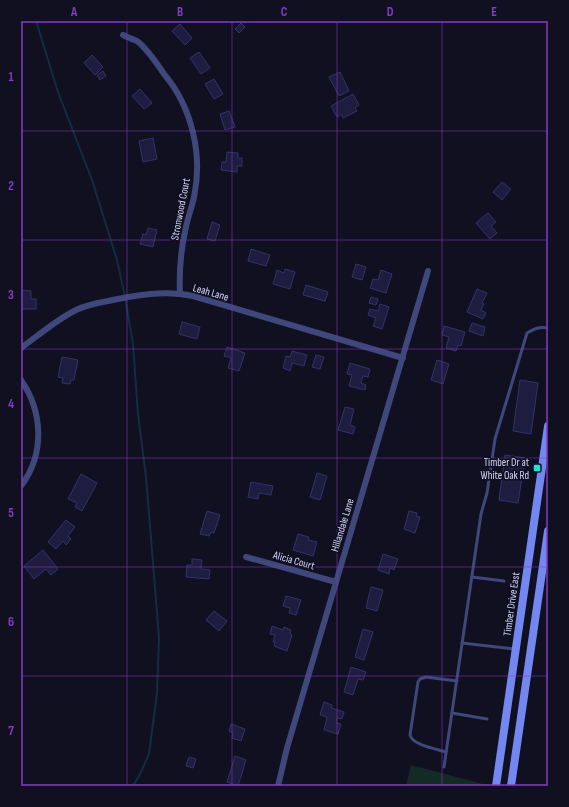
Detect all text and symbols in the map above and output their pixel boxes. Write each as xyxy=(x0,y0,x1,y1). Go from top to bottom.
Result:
text: A xyxy=(70,4,78,20)
text: B xyxy=(177,4,183,20)
text: C xyxy=(281,4,288,20)
text: D xyxy=(387,4,394,20)
text: E xyxy=(491,4,497,20)
text: 1 xyxy=(8,69,14,85)
street label: Stronwood Court xyxy=(168,176,193,241)
text: 2 xyxy=(8,178,14,194)
street label: Leah Lane xyxy=(192,281,230,304)
text: 3 xyxy=(8,287,14,303)
text: 4 xyxy=(8,396,14,412)
place label: Timber Dr at White Oak Rd xyxy=(481,456,530,482)
marker: Timber Dr at White Oak Rd xyxy=(532,463,542,473)
street label: Hillandale Lane xyxy=(328,497,357,553)
text: 5 xyxy=(8,505,14,521)
street label: Alicia Court xyxy=(271,548,317,573)
street label: Timber Drive East xyxy=(501,571,522,637)
text: 6 xyxy=(8,614,14,630)
text: 7 xyxy=(8,723,14,739)

